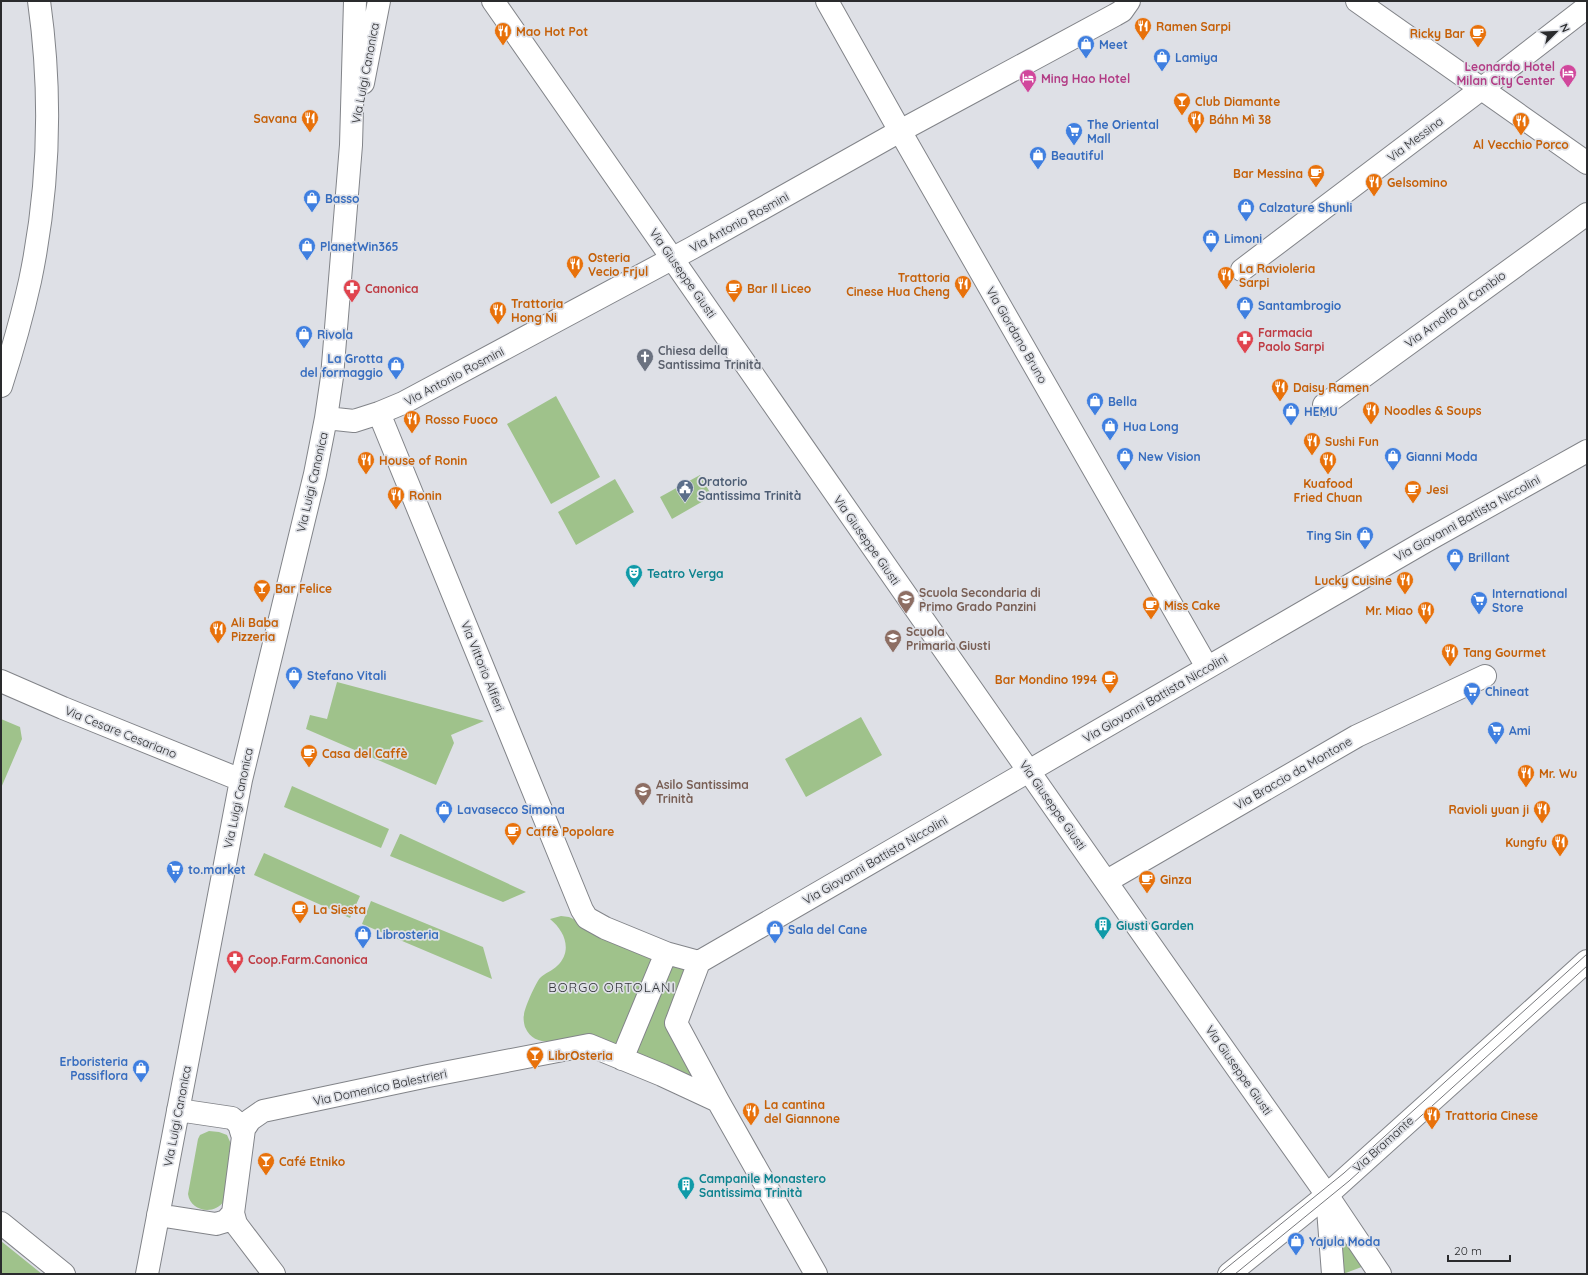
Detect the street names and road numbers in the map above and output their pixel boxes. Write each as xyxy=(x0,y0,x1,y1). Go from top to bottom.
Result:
street label: Via Luigi Canonica xyxy=(348,21,382,125)
street label: Via Messina xyxy=(1384,113,1446,165)
street label: Via Antonio Rosmini xyxy=(687,189,791,255)
street label: Via Giuseppe Giusti xyxy=(647,225,719,321)
street label: Via Arnolfo di Cambio xyxy=(1402,267,1508,351)
street label: Via Giordano Bruno xyxy=(983,284,1051,386)
street label: Via Antonio Rosmini xyxy=(401,343,507,409)
street label: Via Luigi Canonica xyxy=(293,430,331,534)
street label: Via Giovanni Battista Niccolini xyxy=(1391,472,1543,564)
street label: Via Giuseppe Giusti xyxy=(831,492,903,588)
street label: Via Vittorio Alfieri xyxy=(458,619,508,713)
street label: Via Giovanni Battista Niccolini xyxy=(1080,650,1230,746)
street label: Via Cesare Cesariano xyxy=(63,703,179,761)
street label: Via Braccio da Montone xyxy=(1232,733,1355,813)
street label: Via Luigi Canonica xyxy=(220,746,256,850)
street label: Via Giuseppe Giusti xyxy=(1017,757,1089,853)
street label: Via Giovanni Battista Niccolini xyxy=(800,812,950,908)
street label: Via Giuseppe Giusti xyxy=(1203,1022,1275,1118)
street label: Via Luigi Canonica xyxy=(160,1064,194,1168)
street label: Via Domenico Balestrieri xyxy=(312,1065,448,1109)
street label: Via Bramante xyxy=(1350,1113,1417,1175)

